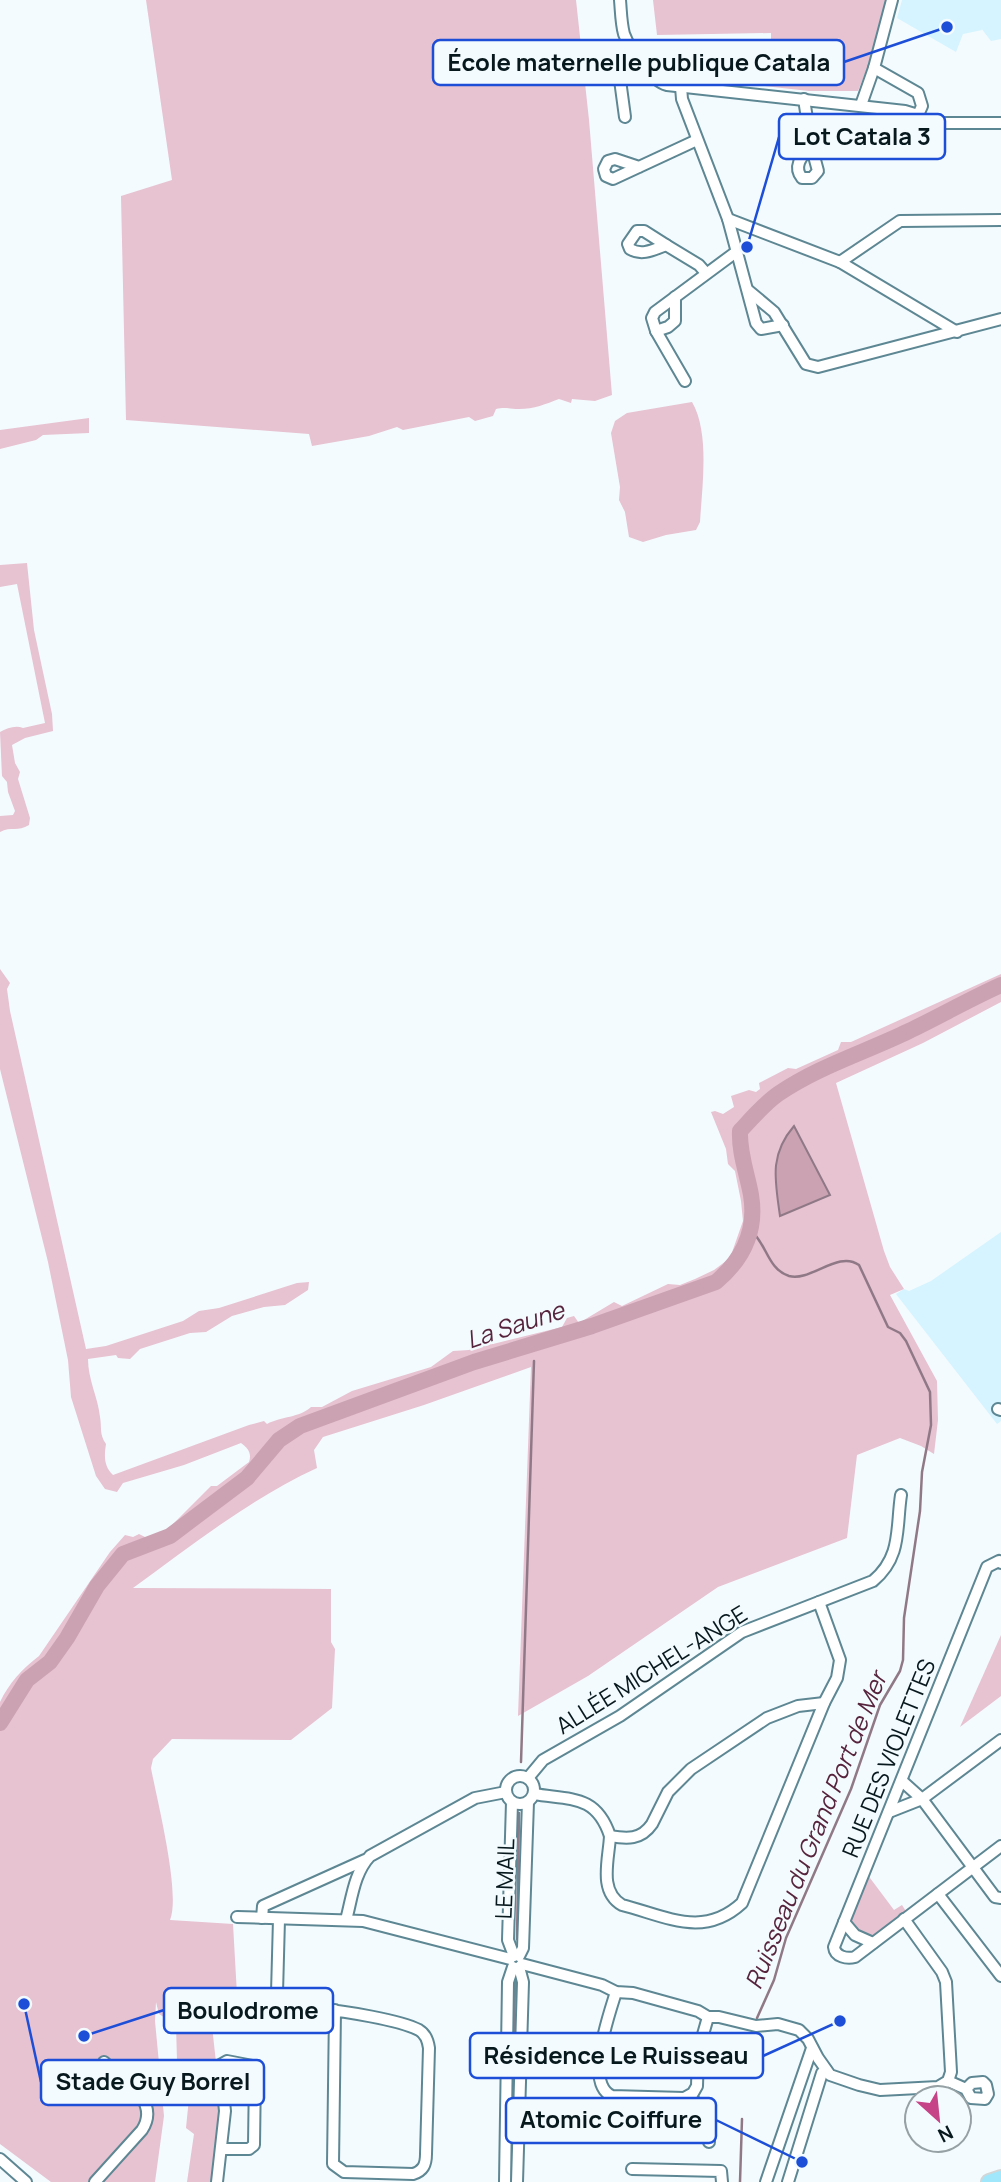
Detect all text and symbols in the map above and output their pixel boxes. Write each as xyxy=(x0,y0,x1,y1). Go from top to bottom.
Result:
callout: École maternelle publique Catala xyxy=(433,40,844,85)
text: École maternelle publique Catala xyxy=(448,45,830,78)
callout: Lot Catala 3 xyxy=(779,114,945,159)
text: Lot Catala 3 xyxy=(793,119,931,152)
water label: La Saune xyxy=(462,1292,570,1355)
street label: ALLÉE MICHEL-ANGE xyxy=(549,1597,753,1741)
street label: RUE DES VIOLETTES xyxy=(834,1654,942,1862)
water label: Ruisseau du Grand Port de Mer xyxy=(736,1664,895,1993)
street label: LE MAIL xyxy=(487,1838,521,1920)
callout: Boulodrome xyxy=(164,1988,333,2033)
text: Boulodrome xyxy=(177,1993,319,2026)
callout: Résidence Le Ruisseau xyxy=(470,2033,763,2078)
text: Résidence Le Ruisseau xyxy=(483,2038,749,2071)
callout: Stade Guy Borrel xyxy=(41,2060,264,2105)
text: Stade Guy Borrel xyxy=(56,2064,250,2097)
north arrow xyxy=(903,2084,973,2154)
callout: Atomic Coiffure xyxy=(506,2098,716,2143)
text: Atomic Coiffure xyxy=(520,2102,702,2135)
text: N xyxy=(934,2119,958,2149)

